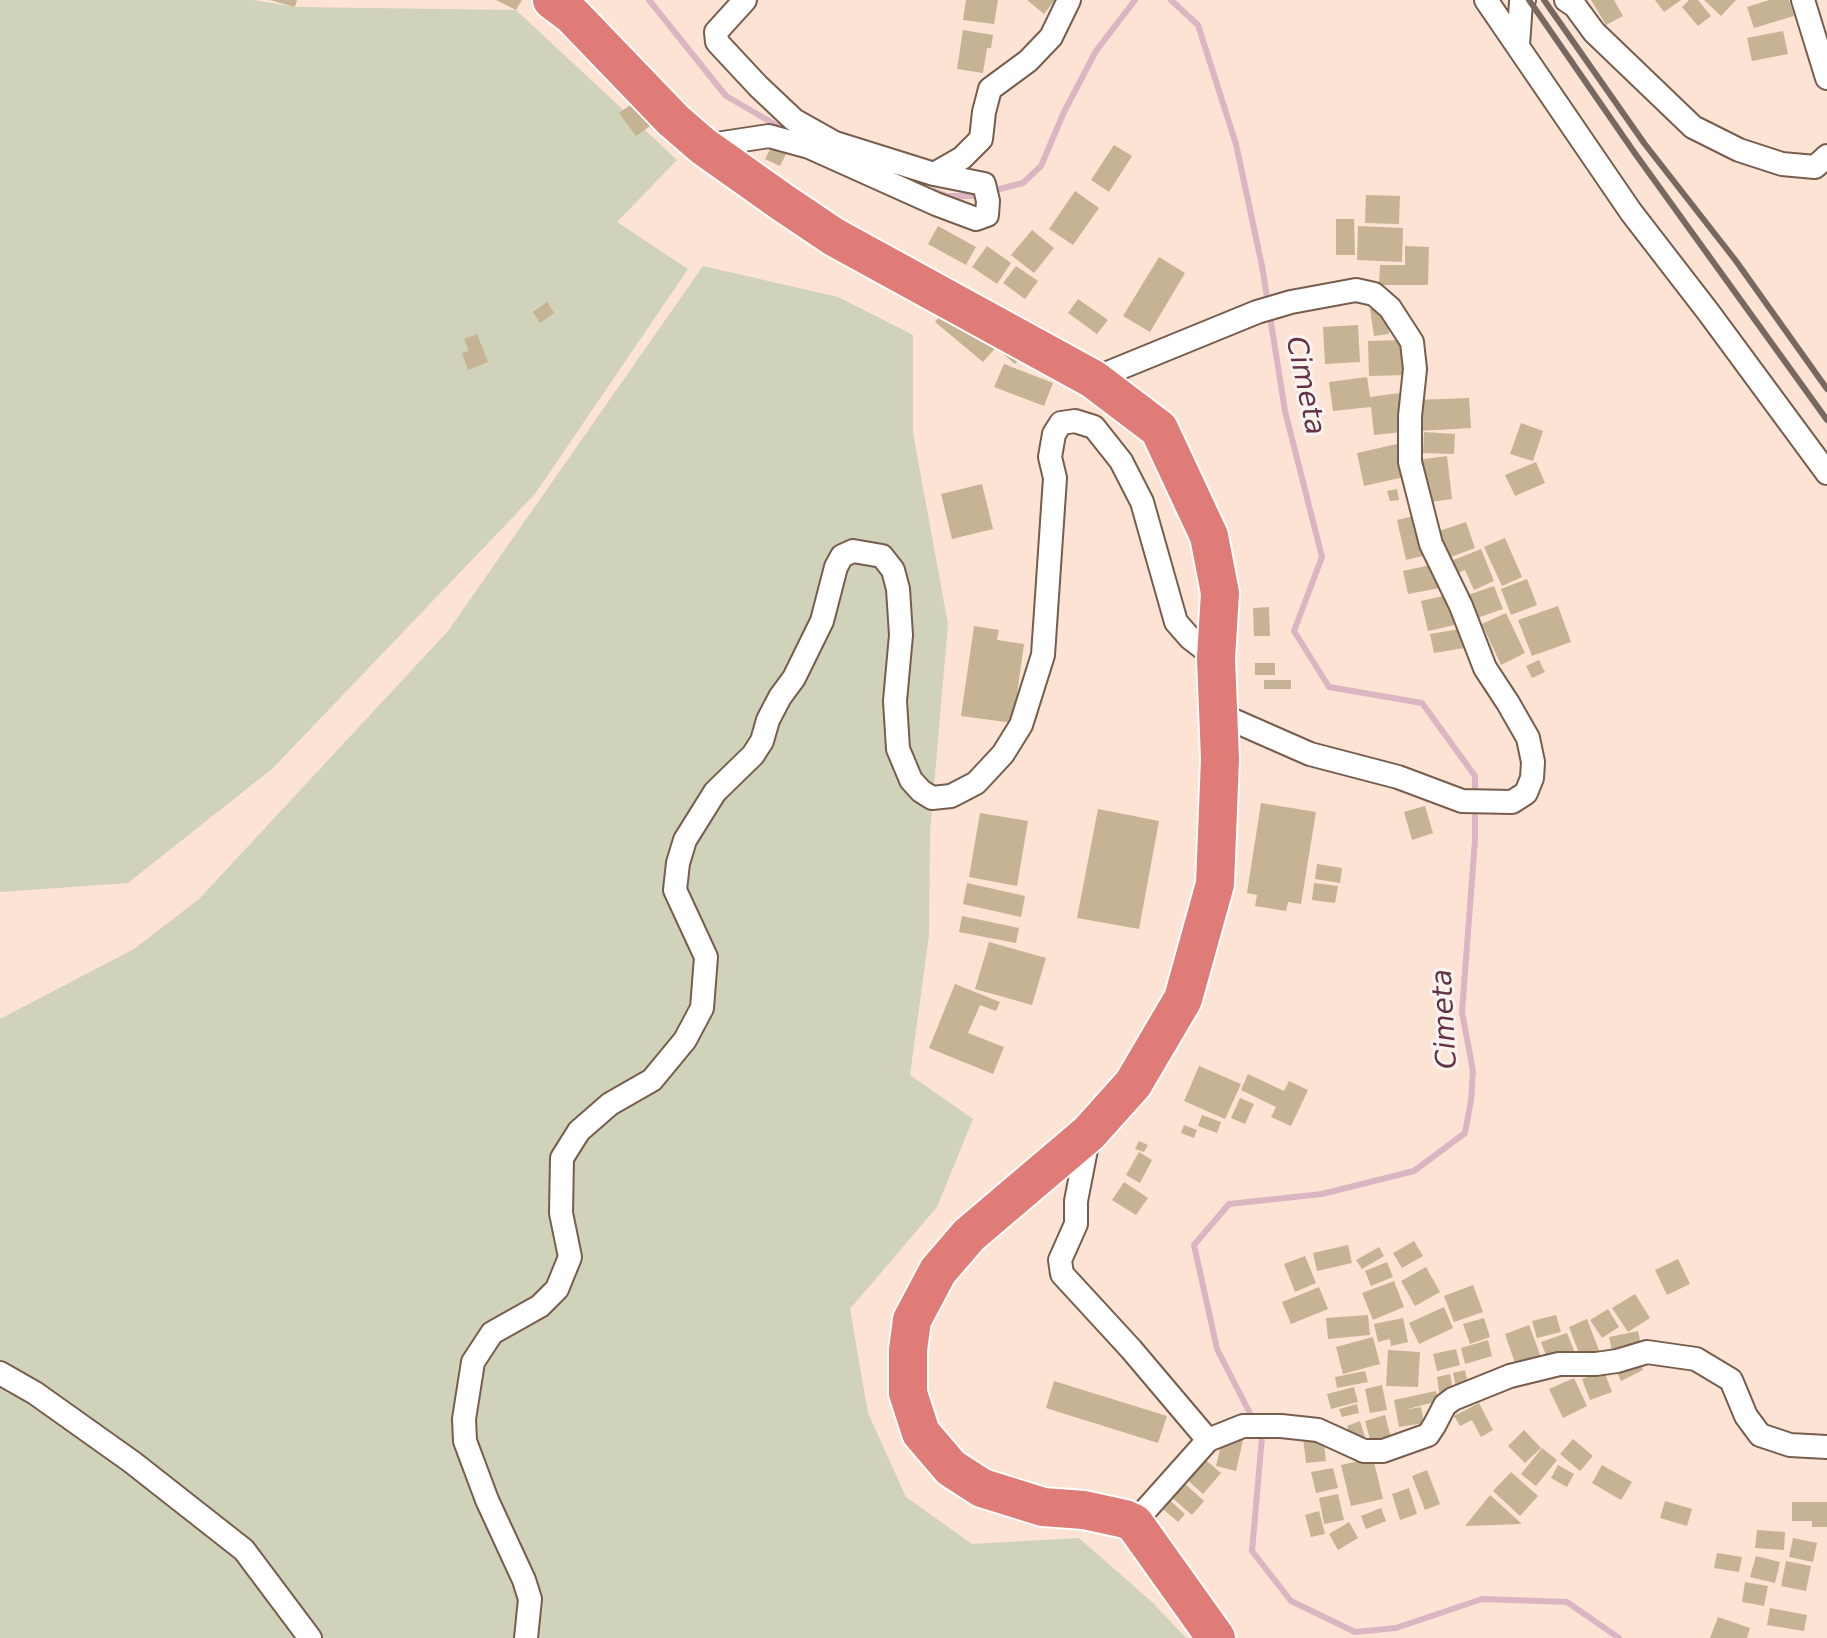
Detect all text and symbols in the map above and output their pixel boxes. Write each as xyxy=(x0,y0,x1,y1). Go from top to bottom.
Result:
water label: Cimeta xyxy=(1277,334,1331,438)
water label: Cimeta xyxy=(1427,968,1465,1070)

